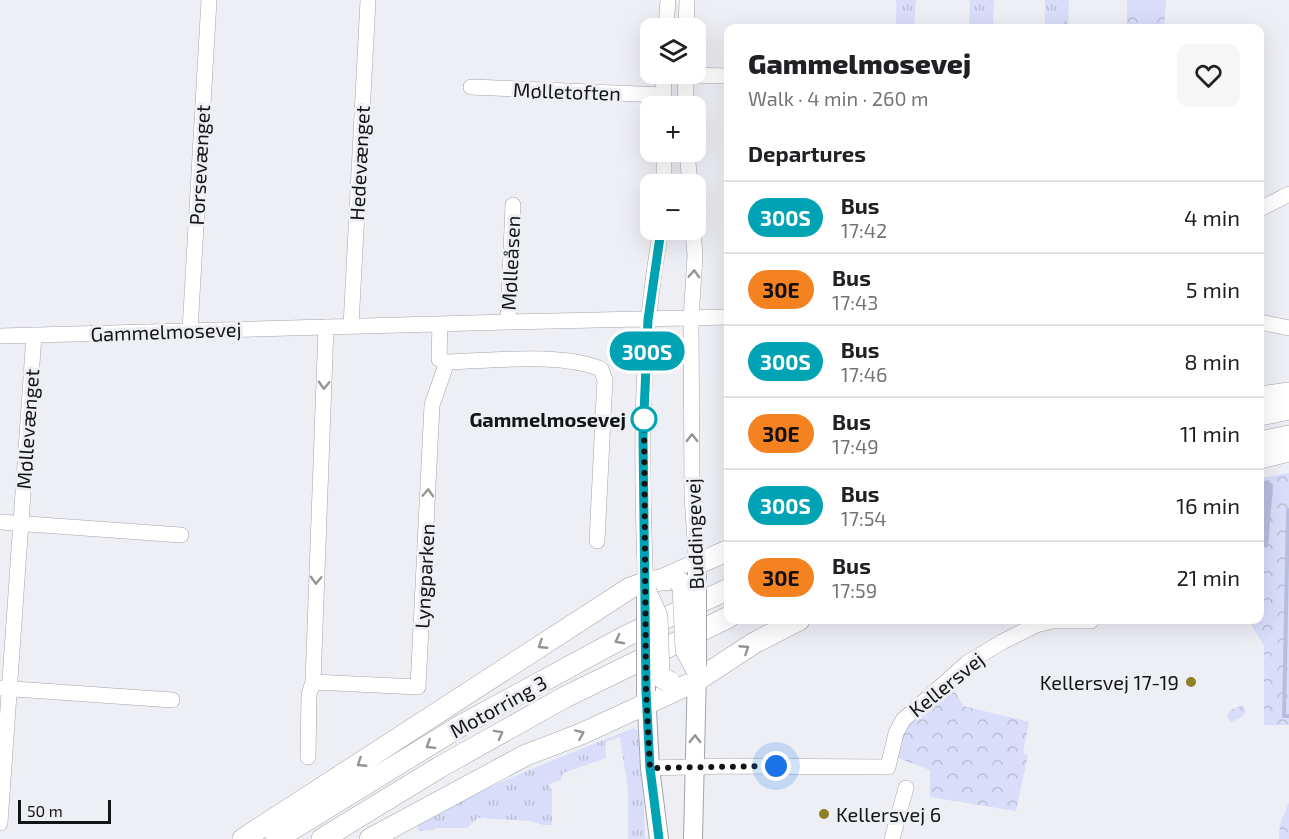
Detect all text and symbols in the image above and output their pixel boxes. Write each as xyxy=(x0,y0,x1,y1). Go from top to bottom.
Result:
map controls xyxy=(640,18,706,240)
button: layers xyxy=(640,18,706,84)
button: heart xyxy=(1177,44,1240,107)
text: Gammelmosevej xyxy=(748,46,971,80)
street label: Mølletoften xyxy=(513,77,621,105)
text: Walk · 4 min · 260 m xyxy=(748,86,928,110)
button: + xyxy=(640,96,706,162)
street label: Porsevænget xyxy=(184,104,214,226)
street label: Hedevænget xyxy=(344,104,374,221)
text: Departures xyxy=(748,140,866,166)
button: − xyxy=(640,174,706,240)
text: Bus xyxy=(841,192,880,218)
text: 4 min xyxy=(1184,204,1240,230)
text: 300S xyxy=(760,205,811,230)
street label: Mølleåsen xyxy=(496,215,524,311)
text: 17:42 xyxy=(841,218,887,242)
text: Bus xyxy=(832,264,871,290)
one-way arrow xyxy=(687,270,700,279)
text: 5 min xyxy=(1186,276,1240,302)
text: 30E xyxy=(762,277,800,302)
text: 17:43 xyxy=(832,290,878,314)
street label: Gammelmosevej xyxy=(90,316,242,346)
line badge: 300S xyxy=(605,332,689,370)
text: Bus xyxy=(841,336,880,362)
text: 300S xyxy=(622,339,672,364)
text: 8 min xyxy=(1184,348,1240,374)
text: 300S xyxy=(760,349,811,374)
text: 17:46 xyxy=(841,362,887,386)
street label: Møllevænget xyxy=(11,368,43,490)
one-way arrow xyxy=(317,381,330,390)
marker: Gammelmosevej xyxy=(631,406,657,432)
place label: Gammelmosevej xyxy=(469,407,626,431)
text: Bus xyxy=(832,408,871,434)
text: 11 min xyxy=(1180,420,1240,446)
text: 30E xyxy=(762,421,800,446)
one-way arrow xyxy=(686,433,698,442)
text: 17:49 xyxy=(832,434,879,458)
street label: Buddingevej xyxy=(680,478,708,590)
text: Bus xyxy=(841,480,880,506)
one-way arrow xyxy=(421,489,434,498)
text: 16 min xyxy=(1176,492,1240,518)
text: 300S xyxy=(760,493,811,518)
text: 17:54 xyxy=(841,506,887,530)
street label: Lyngparken xyxy=(409,523,439,629)
text: Bus xyxy=(832,552,871,578)
text: 21 min xyxy=(1176,564,1240,590)
text: 30E xyxy=(762,565,800,590)
one-way arrow xyxy=(310,575,323,584)
text: 17:59 xyxy=(832,578,877,602)
one-way arrow xyxy=(614,633,625,644)
one-way arrow xyxy=(538,638,548,650)
one-way arrow xyxy=(739,644,749,656)
street label: Kellersvej xyxy=(904,647,988,721)
street label: Motorring 3 xyxy=(445,670,551,742)
place label: Kellersvej 17-19 xyxy=(1040,670,1179,694)
marker: Kellersvej 17-19 xyxy=(1184,675,1198,689)
one-way arrow xyxy=(574,729,585,741)
one-way arrow xyxy=(493,730,503,741)
one-way arrow xyxy=(689,734,701,743)
one-way arrow xyxy=(426,737,436,749)
your location xyxy=(761,751,791,781)
one-way arrow xyxy=(357,755,367,767)
scale bar xyxy=(18,797,111,824)
text: 50 m xyxy=(27,801,63,820)
place label: Kellersvej 6 xyxy=(836,802,941,826)
marker: Kellersvej 6 xyxy=(817,807,831,821)

